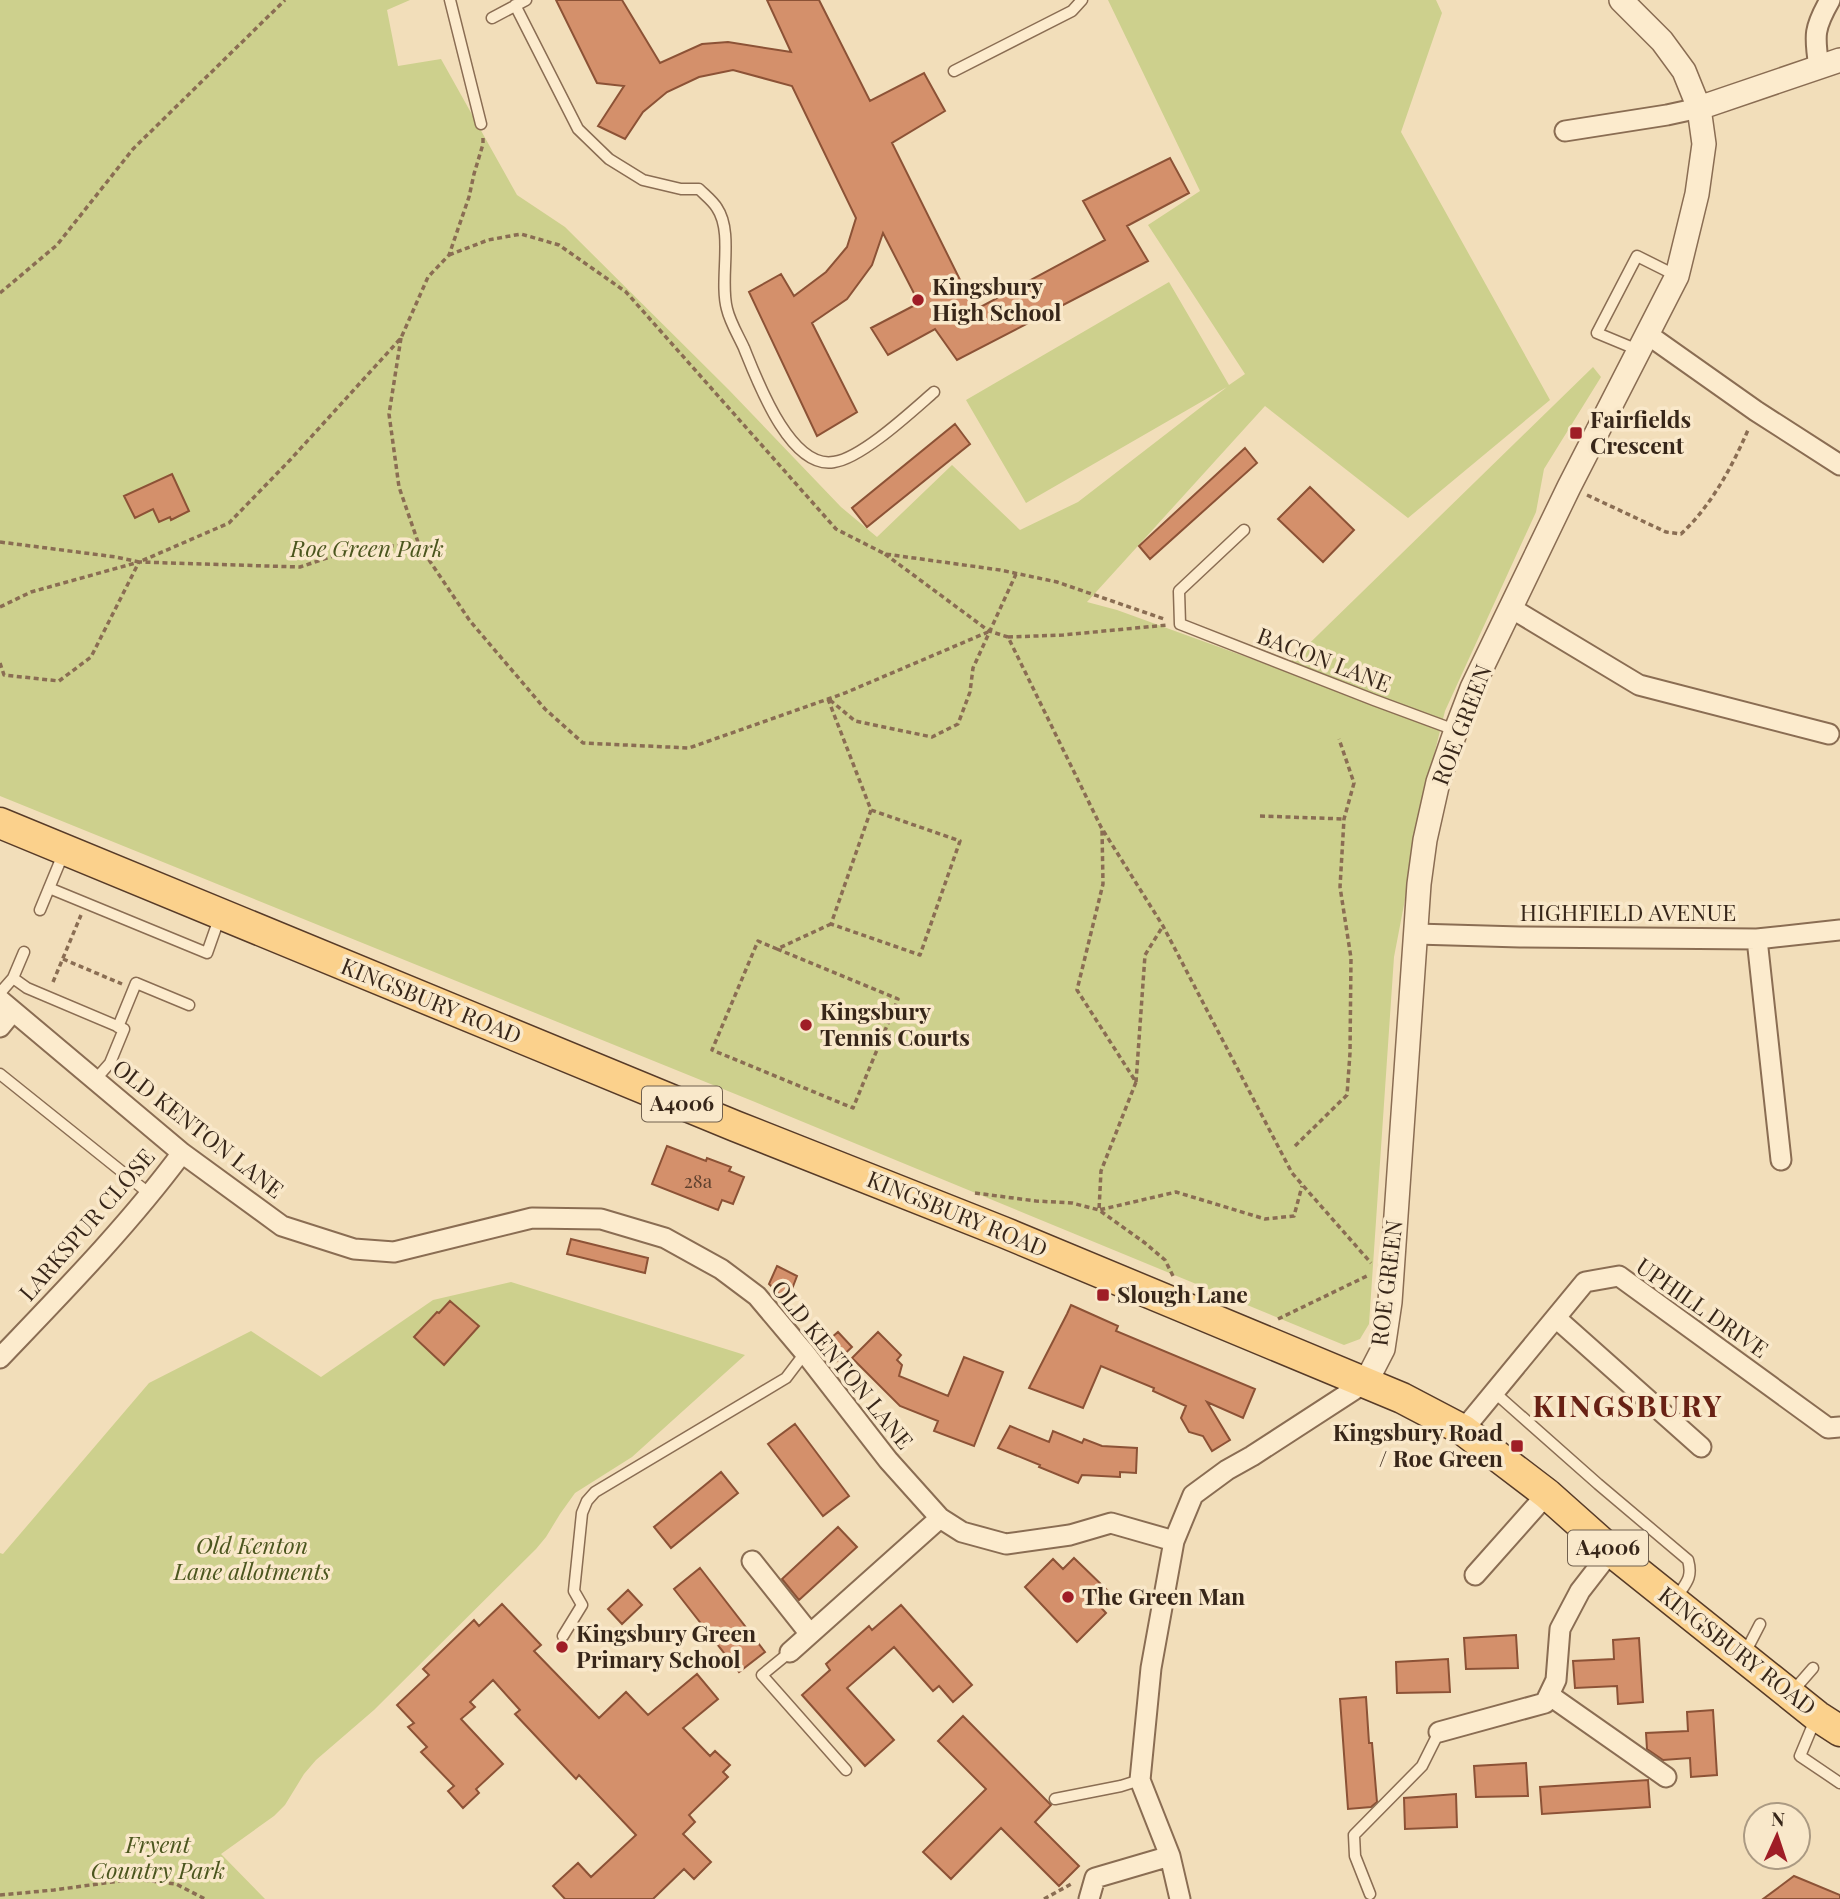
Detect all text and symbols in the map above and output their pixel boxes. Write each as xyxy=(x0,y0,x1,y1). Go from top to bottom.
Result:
place label: Kingsbury High School xyxy=(932,270,1061,327)
marker: Kingsbury High School xyxy=(910,292,926,308)
place label: Fairfields Crescent xyxy=(1590,403,1691,460)
marker: Fairfields Crescent xyxy=(1568,425,1584,441)
park label: Roe Green Park xyxy=(289,532,444,563)
street label: BACON LANE xyxy=(1253,619,1396,698)
street label: ROE GREEN xyxy=(1423,660,1498,789)
street label: HIGHFIELD AVENUE xyxy=(1520,896,1736,927)
street label: KINGSBURY ROAD xyxy=(337,949,526,1050)
place label: Kingsbury Tennis Courts xyxy=(820,995,970,1052)
marker: Kingsbury Tennis Courts xyxy=(798,1017,814,1033)
street label: OLD KENTON LANE xyxy=(107,1051,291,1204)
road number: A4006 xyxy=(642,1086,722,1122)
street label: LARKSPUR CLOSE xyxy=(11,1141,161,1307)
street label: KINGSBURY ROAD xyxy=(863,1162,1052,1263)
house number: 28a xyxy=(684,1167,713,1193)
street label: ROE GREEN xyxy=(1362,1218,1409,1348)
street label: UPHILL DRIVE xyxy=(1631,1250,1775,1364)
street label: OLD KENTON LANE xyxy=(765,1273,921,1455)
place label: Slough Lane xyxy=(1117,1278,1248,1309)
marker: Slough Lane xyxy=(1095,1287,1111,1303)
district label: KINGSBURY xyxy=(1533,1385,1723,1425)
place label: Kingsbury Road / Roe Green xyxy=(1333,1416,1503,1473)
marker: Kingsbury Road / Roe Green xyxy=(1509,1438,1525,1454)
park label: Old Kenton Lane allotments xyxy=(173,1529,331,1586)
road number: A4006 xyxy=(1568,1530,1648,1566)
street label: KINGSBURY ROAD xyxy=(1653,1578,1823,1721)
place label: The Green Man xyxy=(1082,1580,1245,1611)
marker: The Green Man xyxy=(1060,1589,1076,1605)
place label: Kingsbury Green Primary School xyxy=(576,1617,756,1674)
marker: Kingsbury Green Primary School xyxy=(554,1639,570,1655)
north arrow xyxy=(1742,1801,1812,1871)
text: N xyxy=(1770,1805,1786,1831)
park label: Fryent Country Park xyxy=(91,1828,225,1885)

